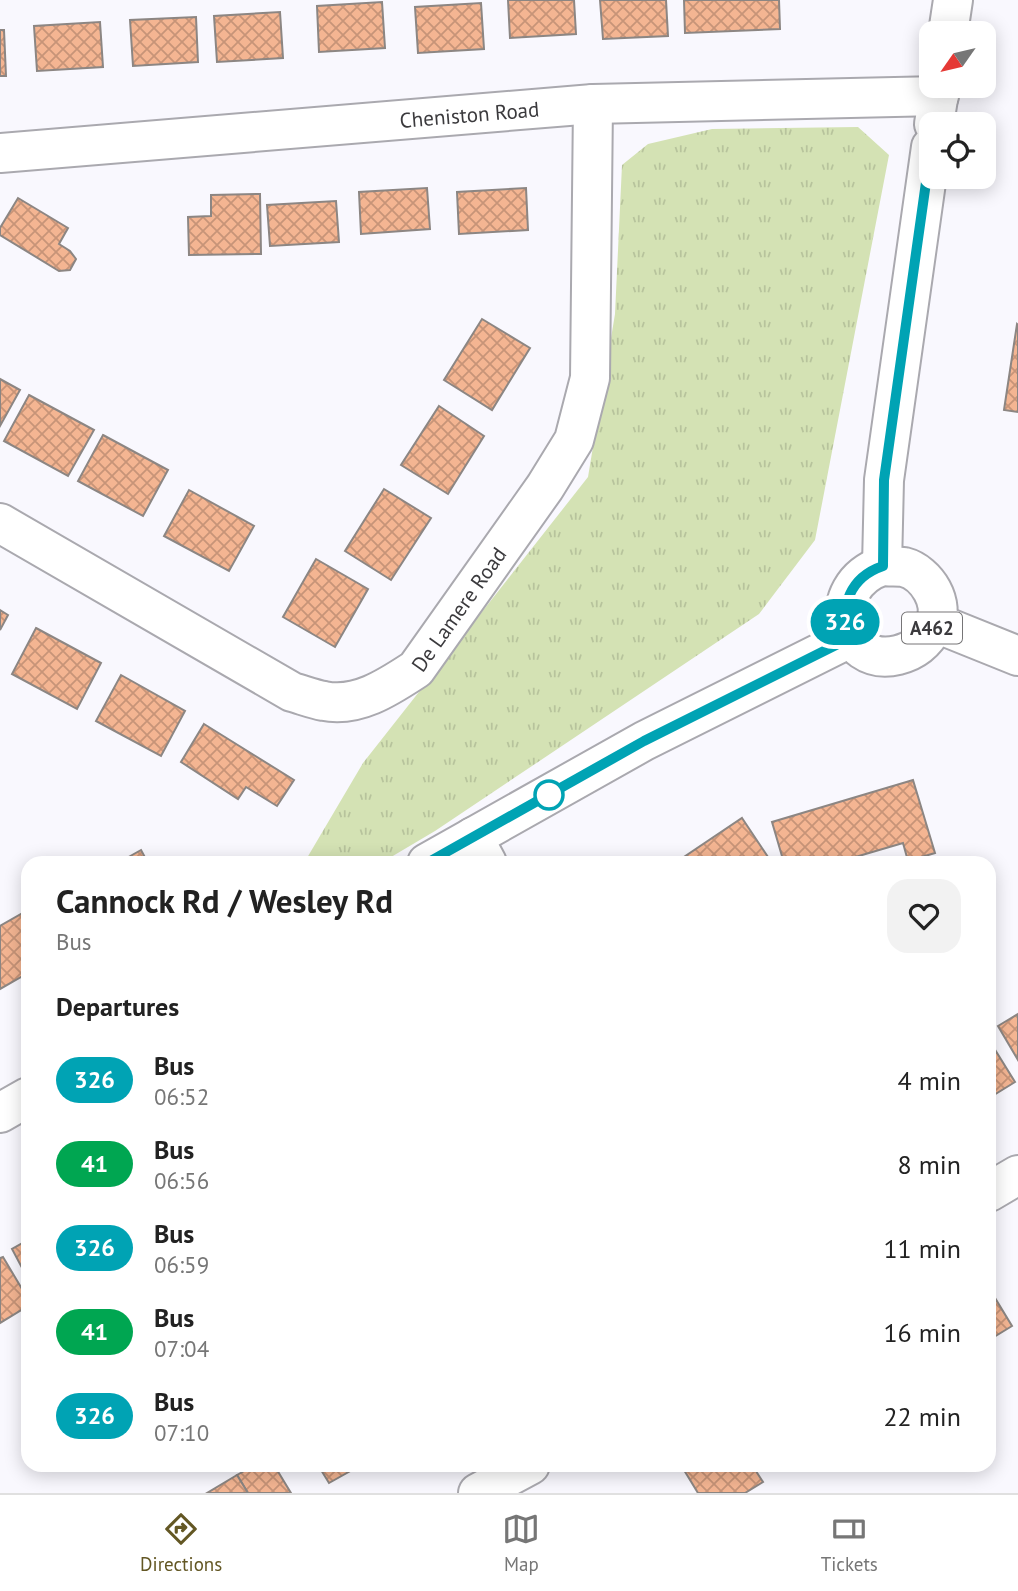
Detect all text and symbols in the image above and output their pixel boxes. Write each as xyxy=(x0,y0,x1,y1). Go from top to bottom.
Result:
north arrow xyxy=(919,21,996,98)
map controls xyxy=(919,21,996,189)
street label: Cheniston Road xyxy=(399,95,540,133)
button: locate xyxy=(919,112,996,189)
street label: De Lamere Road xyxy=(405,542,512,677)
line badge: 326 xyxy=(805,599,885,645)
text: 326 xyxy=(825,606,865,637)
road number: A462 xyxy=(902,612,962,643)
unlabelled marker xyxy=(534,780,564,810)
text: Cannock Rd / Wesley Rd xyxy=(56,879,393,922)
button: heart xyxy=(887,879,961,953)
text: Bus xyxy=(56,927,92,956)
text: Departures xyxy=(56,990,179,1023)
text: Bus xyxy=(154,1049,194,1082)
text: 326 xyxy=(74,1064,115,1095)
text: 4 min xyxy=(898,1064,961,1097)
text: 06:52 xyxy=(154,1082,209,1111)
text: Bus xyxy=(154,1133,194,1166)
text: 41 xyxy=(81,1148,108,1179)
text: 8 min xyxy=(898,1148,961,1181)
text: 06:56 xyxy=(154,1166,209,1195)
text: Bus xyxy=(154,1217,194,1250)
text: 326 xyxy=(74,1232,115,1263)
text: 11 min xyxy=(883,1232,961,1265)
text: 06:59 xyxy=(154,1250,209,1279)
text: Bus xyxy=(154,1301,194,1334)
text: 41 xyxy=(81,1316,108,1347)
text: 16 min xyxy=(883,1316,961,1349)
text: 07:04 xyxy=(154,1334,209,1363)
text: Bus xyxy=(154,1385,194,1418)
text: 326 xyxy=(74,1400,115,1431)
text: 22 min xyxy=(883,1400,961,1433)
text: 07:10 xyxy=(154,1418,209,1447)
tab: Directions xyxy=(140,1510,222,1576)
tab: Map xyxy=(502,1510,540,1576)
tab: Tickets xyxy=(821,1510,878,1576)

